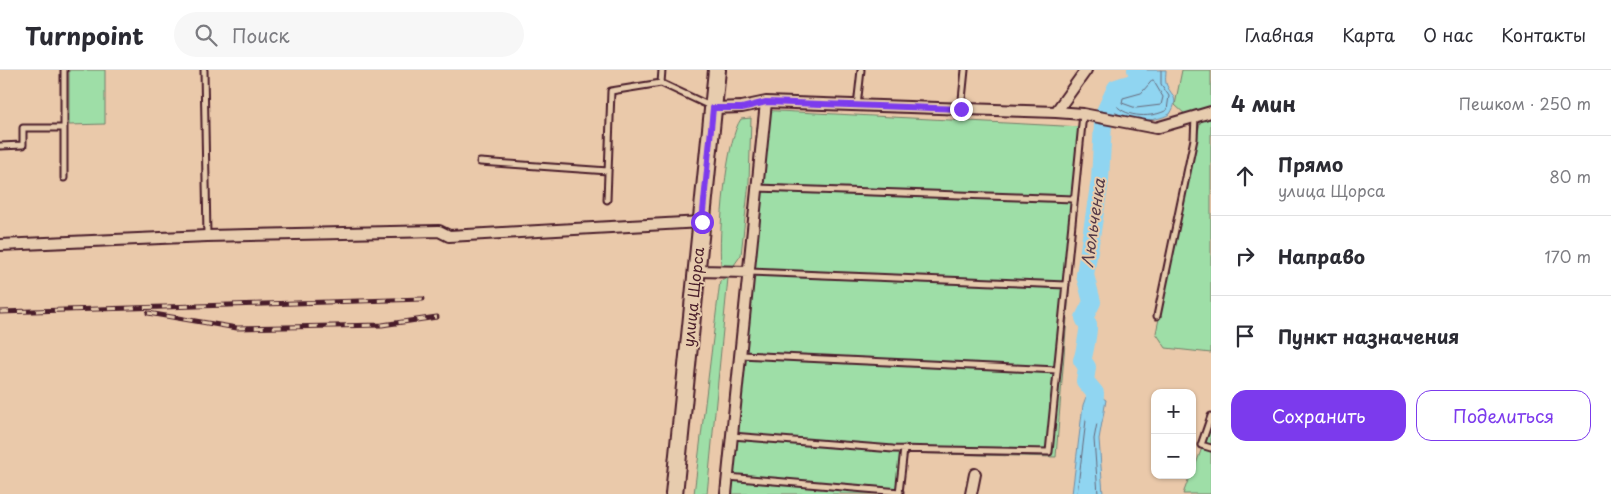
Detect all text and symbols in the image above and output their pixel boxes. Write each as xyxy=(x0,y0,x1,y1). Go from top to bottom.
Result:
search box xyxy=(174,12,524,57)
text: Turnpoint xyxy=(25,17,144,53)
icon: search xyxy=(192,21,220,49)
text: Поиск xyxy=(232,21,290,49)
text: Главная xyxy=(1245,21,1314,48)
text: Карта xyxy=(1342,21,1395,48)
text: О нас xyxy=(1423,21,1473,48)
text: Контакты xyxy=(1501,21,1586,48)
text: 4 мин xyxy=(1231,87,1296,119)
text: Пешком · 250 m xyxy=(1459,91,1591,115)
route end xyxy=(950,98,973,121)
text: Прямо xyxy=(1278,150,1343,178)
icon: ahead xyxy=(1231,162,1259,190)
text: 80 m xyxy=(1549,164,1591,188)
water label: Люльченка xyxy=(1074,176,1110,269)
text: улица Щорса xyxy=(1278,178,1385,202)
route start xyxy=(691,211,714,234)
icon: right xyxy=(1231,242,1259,270)
text: Направо xyxy=(1278,242,1365,270)
text: 170 m xyxy=(1545,244,1591,268)
street label: улица Щорса xyxy=(676,245,709,348)
icon: arrive xyxy=(1231,322,1259,350)
text: Пункт назначения xyxy=(1278,322,1459,350)
map controls xyxy=(1151,389,1196,479)
button: + xyxy=(1151,389,1196,434)
button: Сохранить xyxy=(1231,390,1406,441)
button: Поделиться xyxy=(1416,390,1591,441)
button: − xyxy=(1151,434,1196,479)

